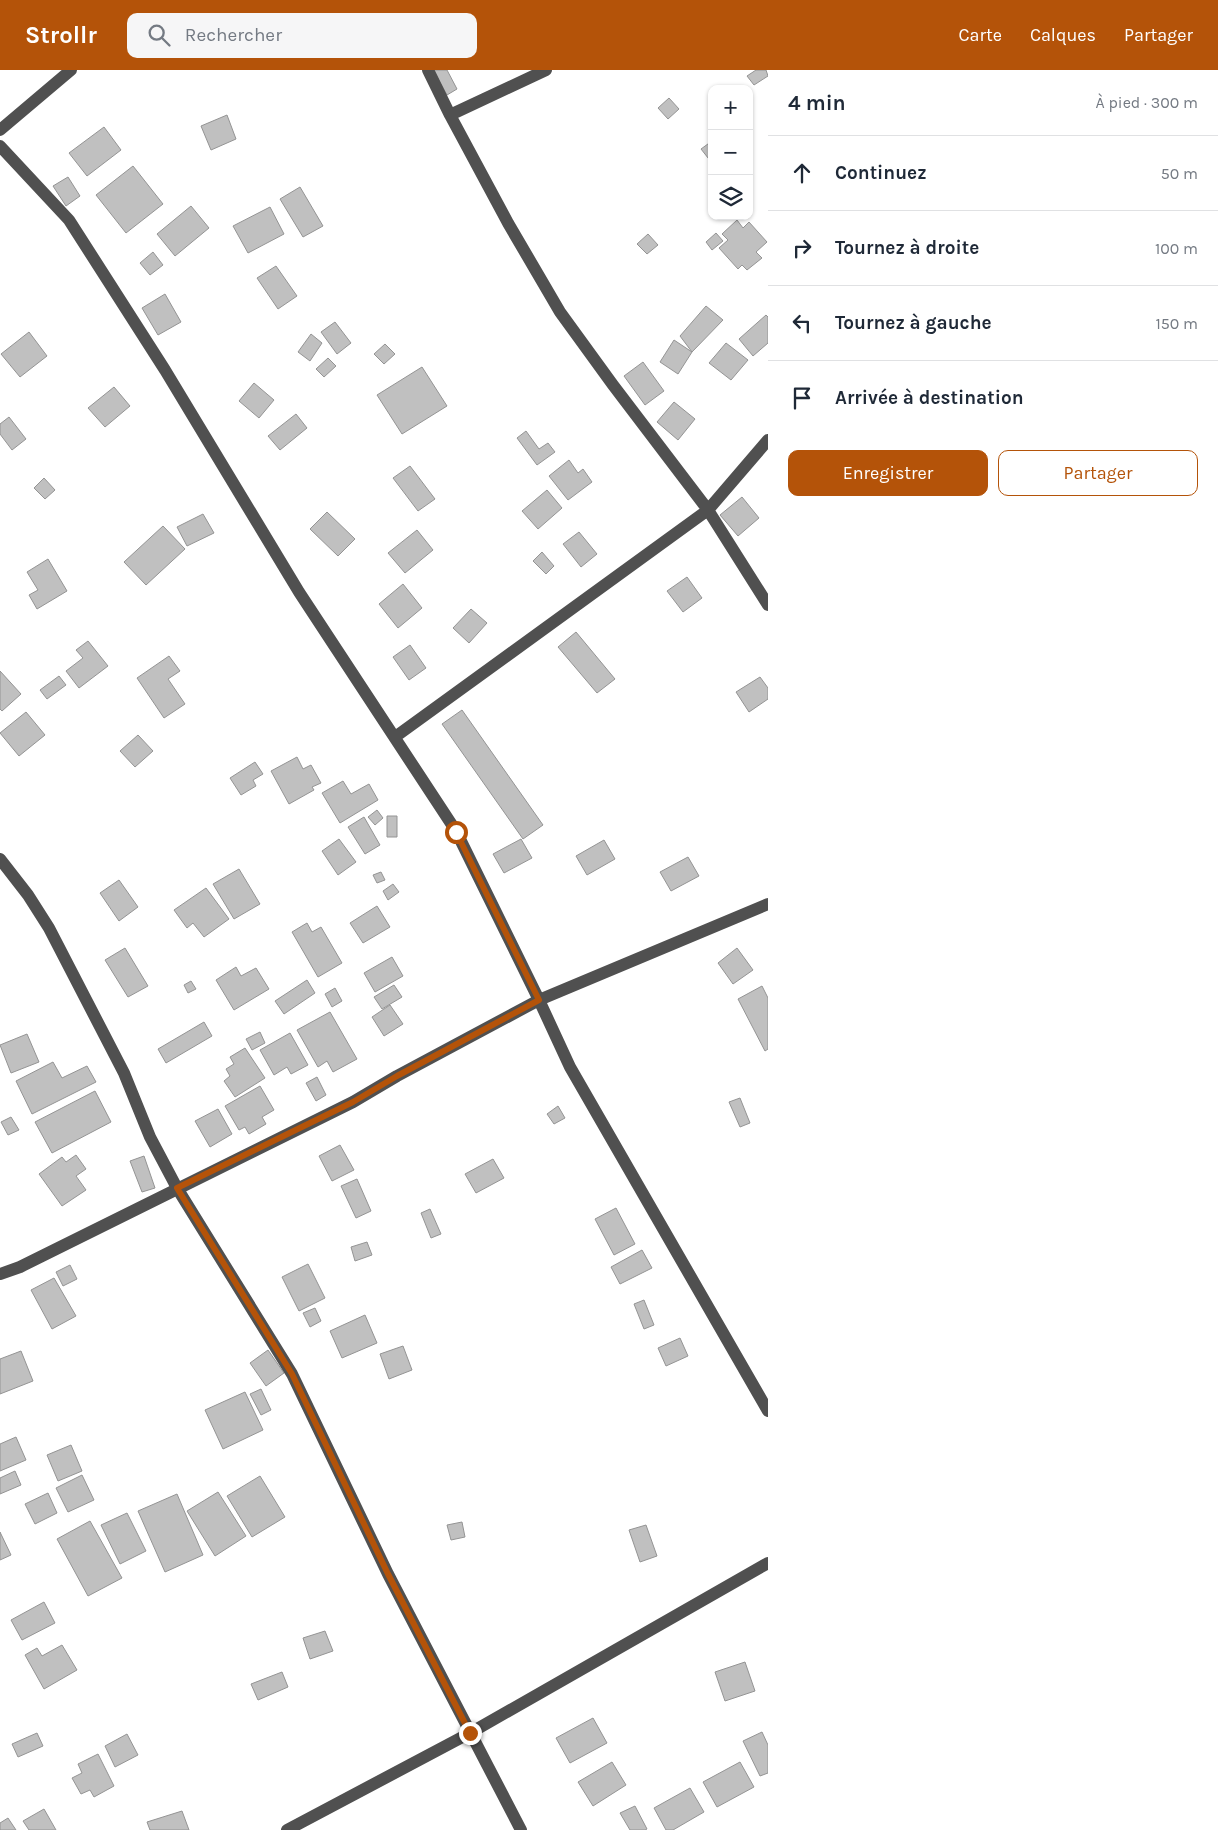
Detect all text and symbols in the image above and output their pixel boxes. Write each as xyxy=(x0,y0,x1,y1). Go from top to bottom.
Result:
search box xyxy=(127,13,477,58)
text: Strollr xyxy=(25,21,97,49)
icon: search xyxy=(145,21,173,49)
text: Rechercher xyxy=(185,24,282,46)
text: Carte xyxy=(958,24,1002,46)
text: Calques xyxy=(1030,24,1096,46)
text: Partager xyxy=(1124,24,1193,46)
map controls xyxy=(708,85,753,220)
button: + xyxy=(708,85,753,130)
text: 4 min xyxy=(788,91,846,115)
text: À pied · 300 m xyxy=(1096,93,1198,112)
button: − xyxy=(708,130,753,175)
icon: ahead xyxy=(788,159,816,187)
text: Continuez xyxy=(835,162,927,184)
text: 50 m xyxy=(1161,164,1198,183)
button: layers xyxy=(708,175,753,220)
icon: right xyxy=(788,234,816,262)
text: Tournez à droite xyxy=(835,237,979,259)
text: 100 m xyxy=(1155,239,1198,258)
icon: left xyxy=(788,309,816,337)
text: Tournez à gauche xyxy=(835,312,992,334)
text: 150 m xyxy=(1155,314,1198,333)
icon: arrive xyxy=(788,384,816,412)
text: Arrivée à destination xyxy=(835,387,1024,409)
button: Enregistrer xyxy=(788,450,988,496)
button: Partager xyxy=(998,450,1198,496)
route start xyxy=(445,821,468,844)
route end xyxy=(459,1722,482,1745)

